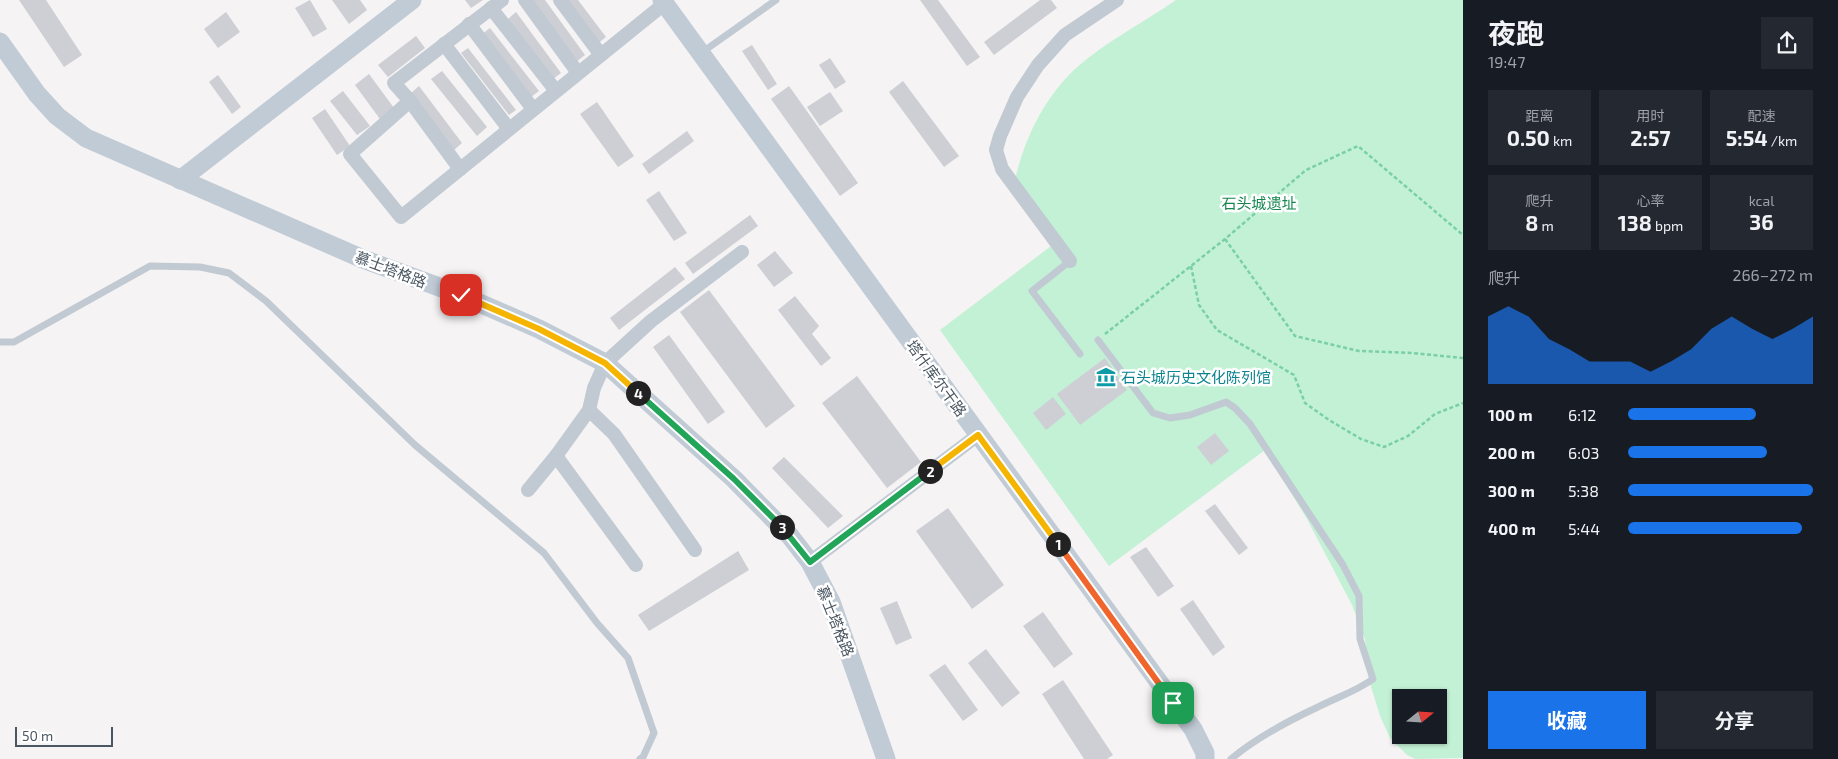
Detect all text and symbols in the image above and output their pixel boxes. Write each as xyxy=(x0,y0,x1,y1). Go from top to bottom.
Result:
text: 夜跑 xyxy=(1488,16,1544,50)
button: share xyxy=(1761,17,1813,69)
text: 19:47 xyxy=(1488,52,1525,71)
text: 距离 xyxy=(1526,107,1554,124)
text: 用时 xyxy=(1637,107,1665,124)
text: 配速 xyxy=(1748,107,1776,124)
text: 0.50 xyxy=(1507,125,1550,150)
text: 2:57 xyxy=(1630,125,1671,150)
text: 5:54 xyxy=(1726,125,1768,150)
text: km xyxy=(1550,132,1572,149)
text: /km xyxy=(1768,132,1797,149)
text: 爬升 xyxy=(1526,192,1554,209)
text: 心率 xyxy=(1637,192,1665,209)
text: kcal xyxy=(1749,192,1774,209)
park label: 石头城遗址 xyxy=(1221,194,1297,212)
text: 36 xyxy=(1749,209,1774,234)
text: 8 xyxy=(1525,210,1538,235)
text: 138 xyxy=(1618,210,1652,235)
text: m xyxy=(1538,217,1554,234)
text: bpm xyxy=(1652,217,1683,234)
street label: 慕士塔格路 xyxy=(353,247,429,291)
text: 266–272 m xyxy=(1732,265,1813,284)
text: 爬升 xyxy=(1488,268,1520,287)
pin xyxy=(440,274,482,316)
icon: check xyxy=(447,281,475,309)
street label: 塔什库尔干路 xyxy=(903,336,971,420)
museum icon: 石头城历史文化陈列馆 xyxy=(1095,366,1117,388)
place label: 石头城历史文化陈列馆 xyxy=(1121,368,1271,386)
pin: 4 xyxy=(626,380,650,406)
text: 4 xyxy=(634,385,643,402)
text: 100 m xyxy=(1488,405,1533,424)
text: 6:12 xyxy=(1568,405,1596,424)
text: 200 m xyxy=(1488,443,1535,462)
text: 6:03 xyxy=(1568,443,1599,462)
pin: 2 xyxy=(918,458,942,484)
text: 2 xyxy=(926,463,935,480)
text: 300 m xyxy=(1488,481,1535,500)
text: 5:38 xyxy=(1568,481,1599,500)
pin: 3 xyxy=(770,514,794,540)
text: 3 xyxy=(779,519,786,536)
text: 400 m xyxy=(1488,519,1536,538)
text: 5:44 xyxy=(1568,519,1600,538)
pin: 1 xyxy=(1046,532,1070,556)
text: 1 xyxy=(1055,536,1062,553)
street label: 慕士塔格路 xyxy=(814,583,858,659)
pin xyxy=(1152,682,1194,724)
icon: arrive xyxy=(1159,689,1187,717)
north arrow xyxy=(1392,689,1448,744)
map controls xyxy=(1392,689,1447,744)
button: 收藏 xyxy=(1488,691,1646,749)
button: 分享 xyxy=(1656,691,1813,749)
scale bar xyxy=(15,724,112,747)
text: 50 m xyxy=(22,727,53,744)

